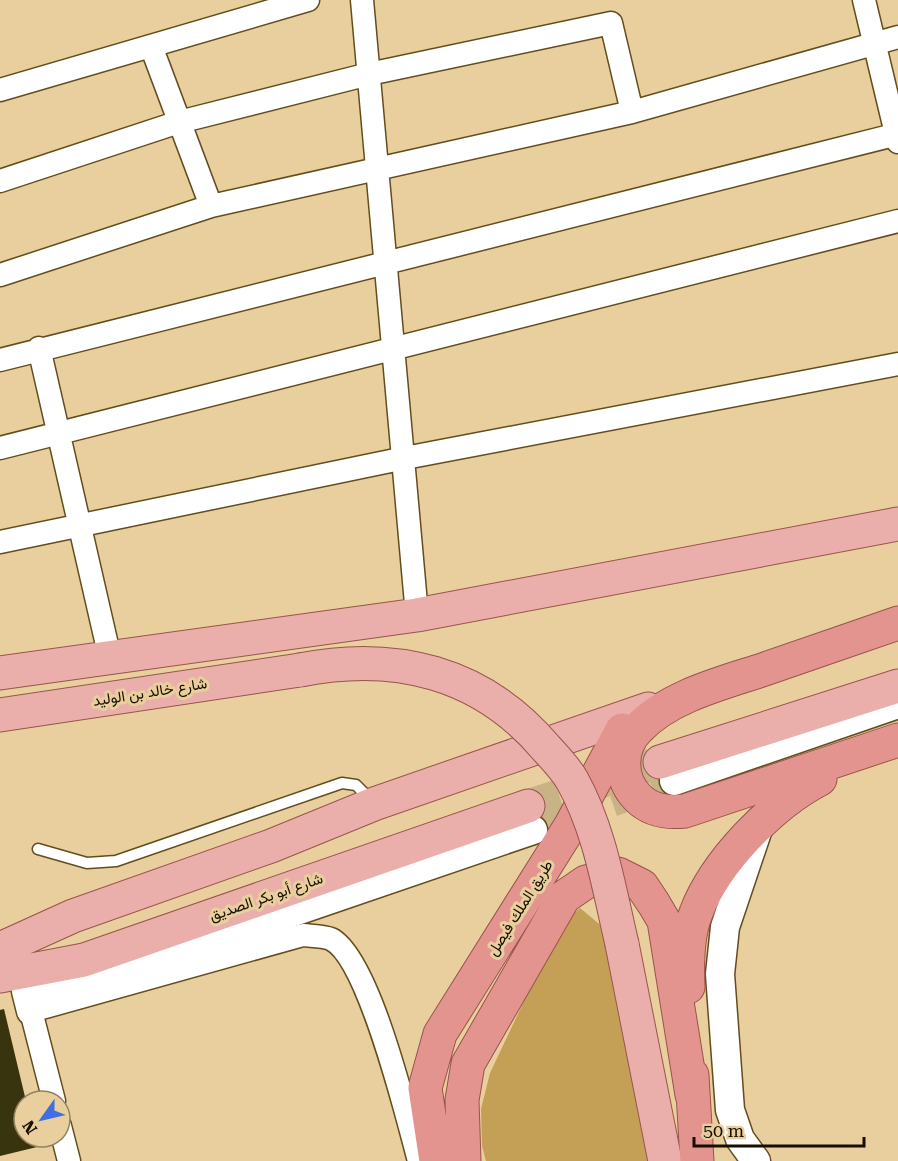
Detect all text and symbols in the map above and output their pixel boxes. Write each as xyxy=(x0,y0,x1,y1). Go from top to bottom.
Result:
street label: شارع خالد بن الوليد xyxy=(92,674,209,712)
street label: طريق الملك فيصل xyxy=(483,857,558,960)
street label: شارع أبو بكر الصديق xyxy=(207,869,326,927)
north arrow xyxy=(12,1089,72,1149)
scale bar xyxy=(694,1110,864,1148)
text: N xyxy=(19,1117,41,1138)
text: 50 m xyxy=(703,1120,744,1141)

